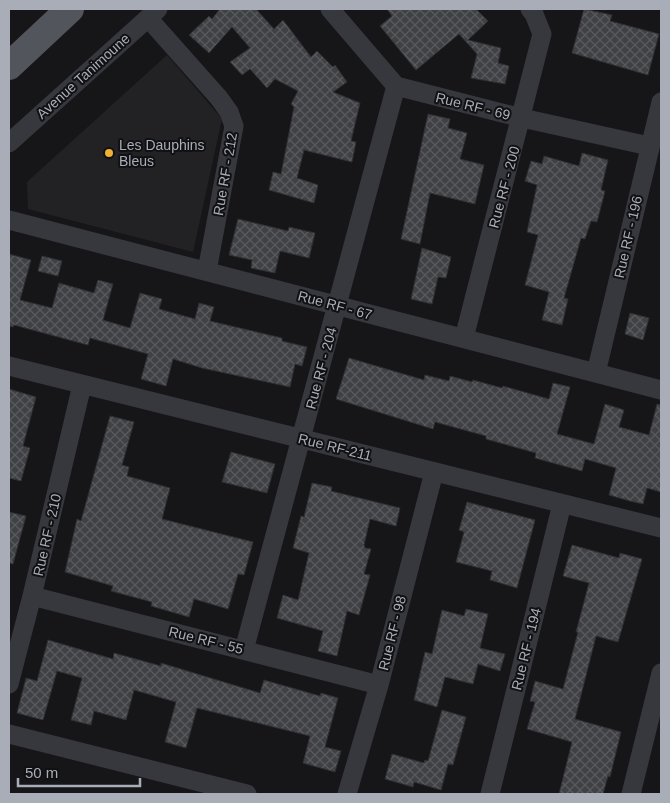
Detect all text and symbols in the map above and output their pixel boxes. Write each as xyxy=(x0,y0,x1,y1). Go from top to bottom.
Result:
street label: Avenue Tanimoune xyxy=(33,30,133,122)
street label: Rue RF - 69 xyxy=(434,89,512,123)
street label: Rue RF - 212 xyxy=(210,131,240,217)
place label: Les Dauphins Bleus xyxy=(119,137,205,169)
street label: Rue RF - 200 xyxy=(485,144,523,230)
marker: Les Dauphins Bleus xyxy=(103,147,115,159)
street label: Rue RF - 196 xyxy=(611,194,645,280)
street label: Rue RF - 67 xyxy=(296,287,374,323)
street label: Rue RF - 204 xyxy=(302,325,340,411)
street label: Rue RF-211 xyxy=(297,430,374,464)
street label: Rue RF - 210 xyxy=(30,492,64,578)
street label: Rue RF - 98 xyxy=(375,594,409,672)
street label: Rue RF - 194 xyxy=(508,606,544,692)
street label: Rue RF - 55 xyxy=(167,623,245,657)
scale bar xyxy=(18,756,140,788)
text: 50 m xyxy=(25,764,58,781)

